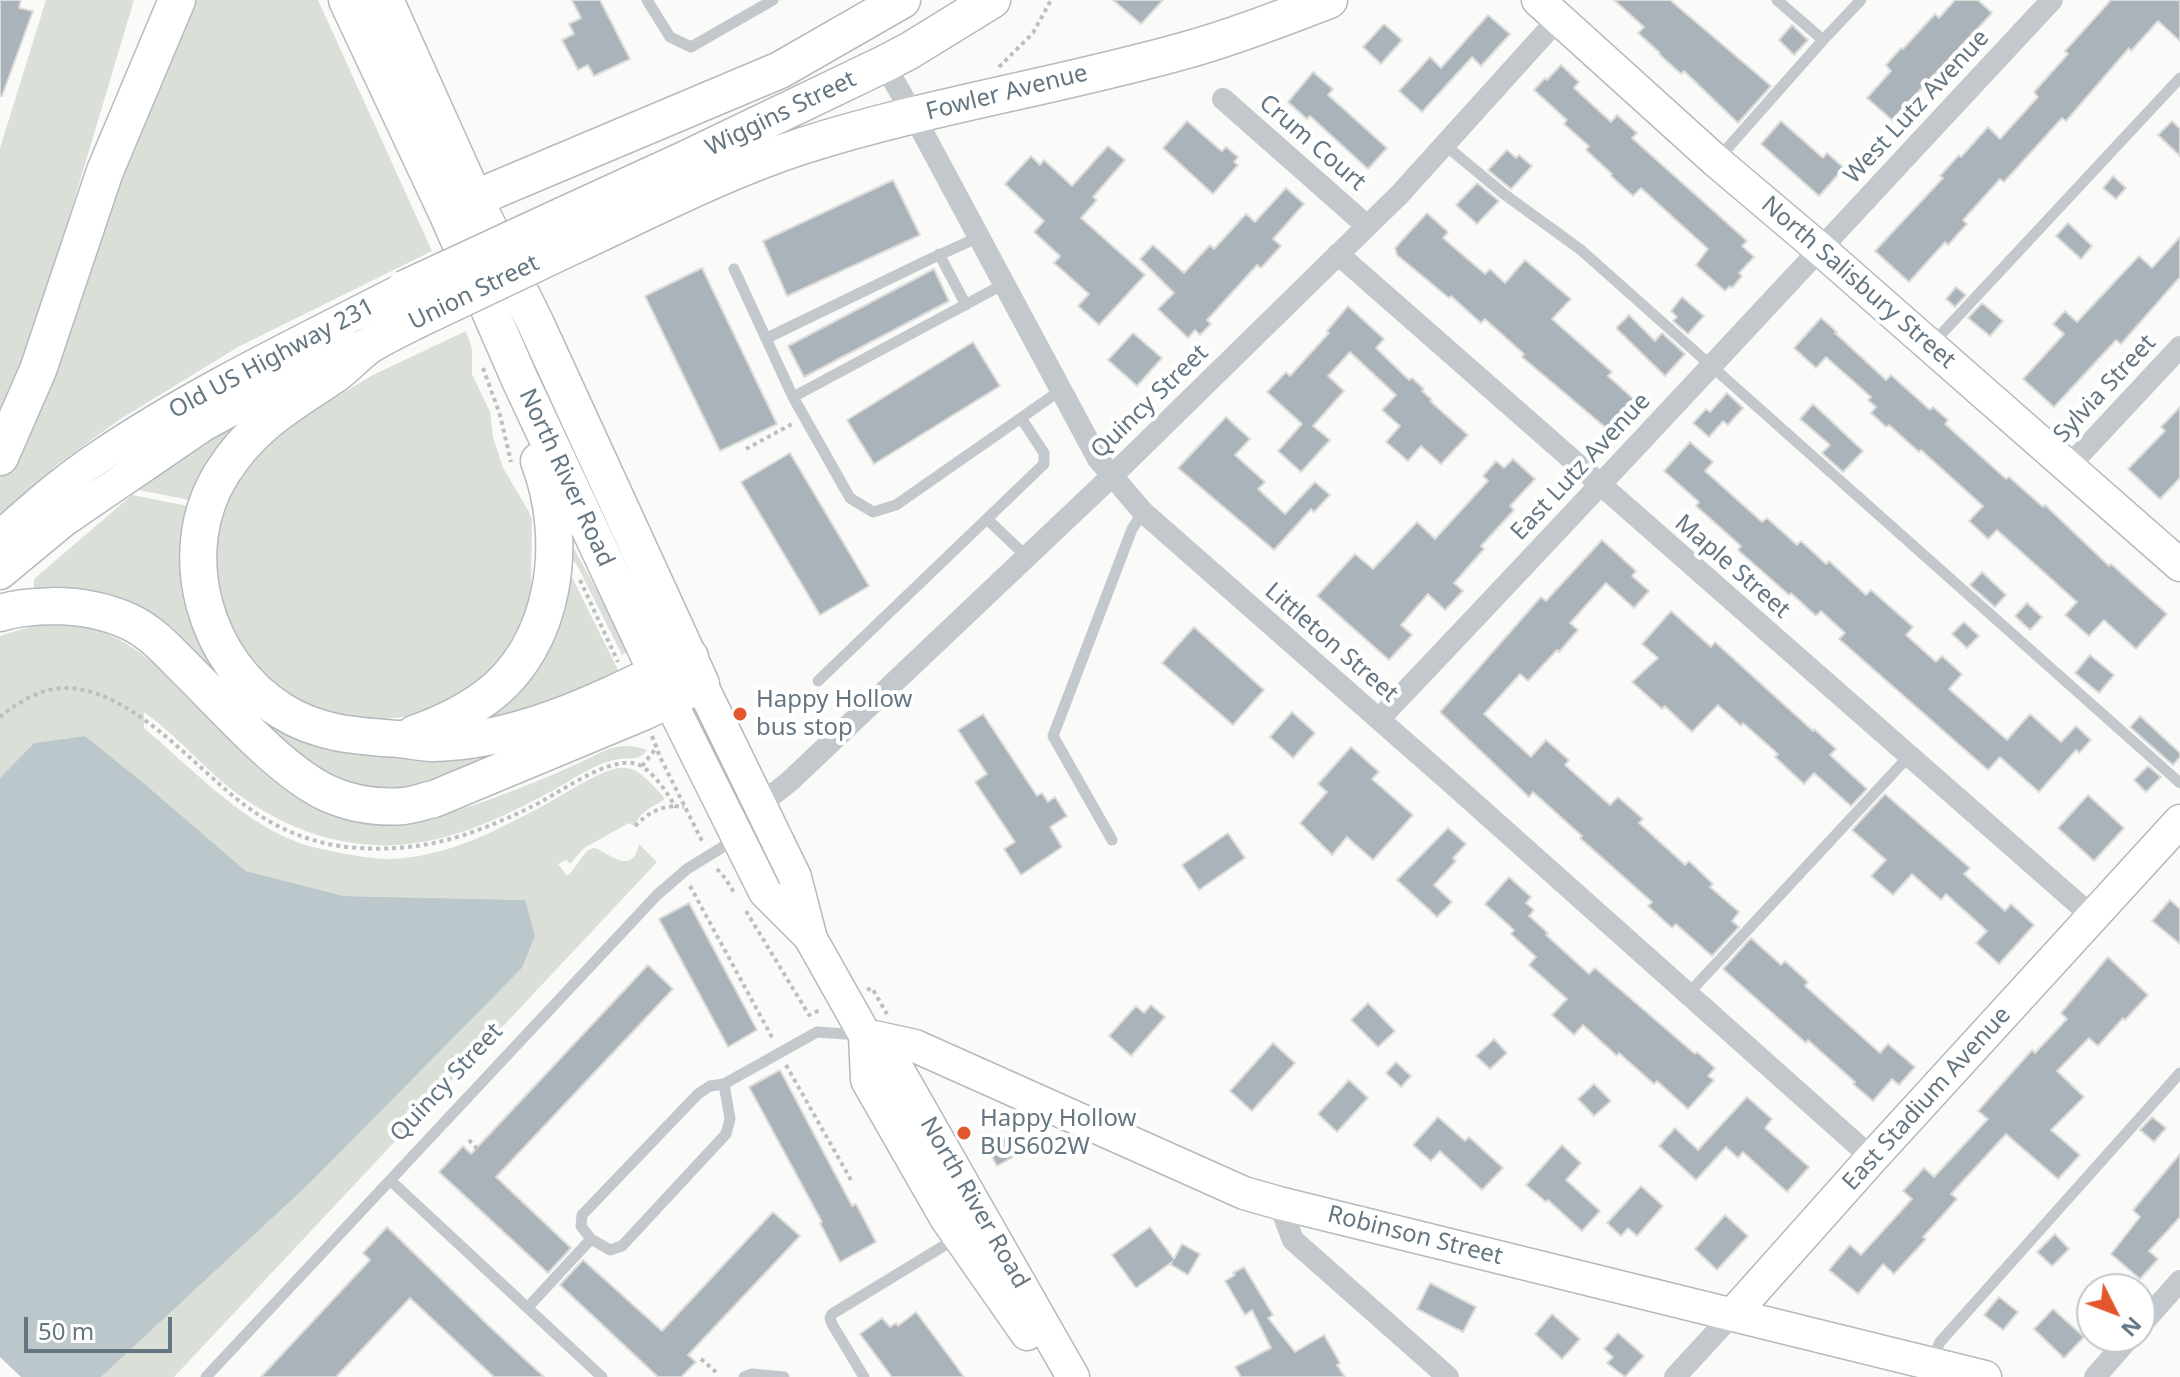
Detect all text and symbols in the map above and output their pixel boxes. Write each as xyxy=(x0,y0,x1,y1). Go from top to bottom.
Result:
street label: West Lutz Avenue xyxy=(1838,24,1996,190)
street label: Fowler Avenue xyxy=(923,59,1091,127)
street label: Wiggins Street xyxy=(701,65,861,163)
street label: Crum Court xyxy=(1253,89,1371,197)
street label: North Salisbury Street xyxy=(1755,191,1961,375)
street label: Union Street xyxy=(404,249,544,337)
street label: Old US Highway 231 xyxy=(164,293,380,425)
street label: Sylvia Street xyxy=(2048,329,2162,449)
street label: Quincy Street xyxy=(1085,339,1215,465)
street label: North River Road xyxy=(512,384,620,572)
street label: East Lutz Avenue xyxy=(1505,387,1657,547)
street label: Maple Street xyxy=(1669,509,1795,625)
street label: Littleton Street xyxy=(1259,577,1403,709)
place label: Happy Hollow bus stop xyxy=(756,686,912,742)
marker: Happy Hollow bus stop xyxy=(731,705,749,723)
street label: East Stadium Avenue xyxy=(1837,1001,2017,1197)
street label: Quincy Street xyxy=(385,1018,509,1148)
place label: Happy Hollow BUS602W xyxy=(980,1105,1136,1161)
street label: North River Road xyxy=(913,1112,1035,1294)
marker: Happy Hollow BUS602W xyxy=(955,1124,973,1142)
street label: Robinson Street xyxy=(1325,1200,1505,1272)
north arrow xyxy=(2076,1273,2156,1353)
scale bar xyxy=(28,1301,176,1351)
text: N xyxy=(2115,1311,2149,1344)
text: 50 m xyxy=(38,1314,94,1347)

